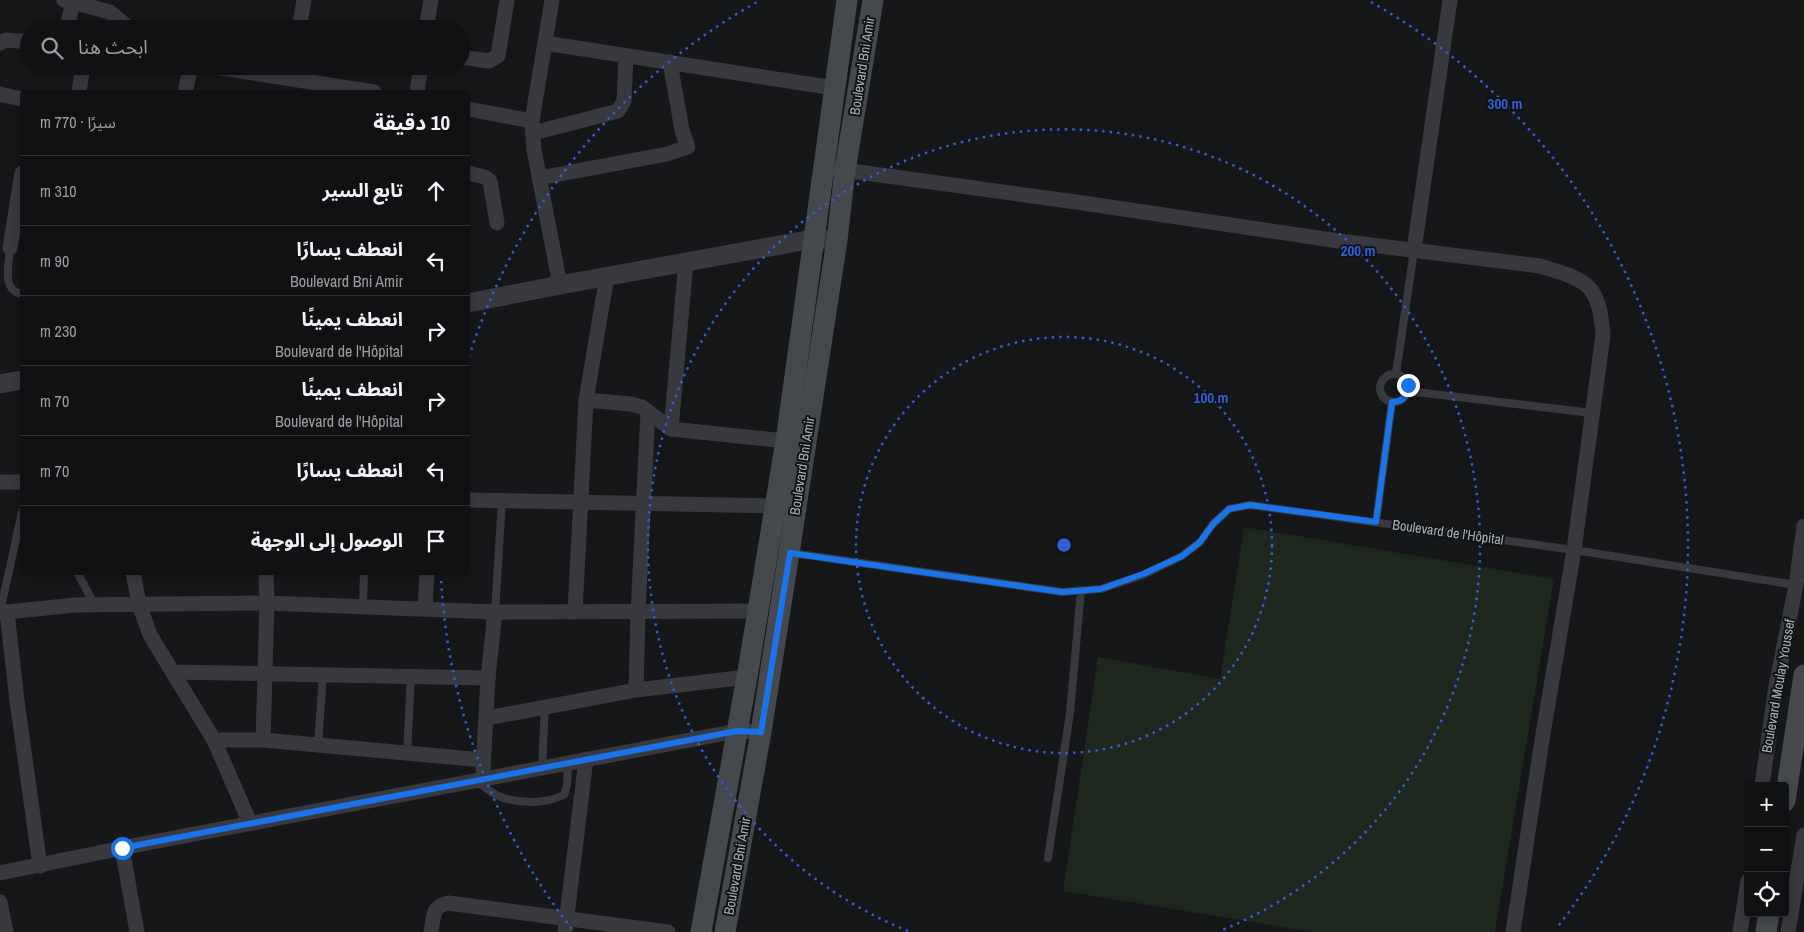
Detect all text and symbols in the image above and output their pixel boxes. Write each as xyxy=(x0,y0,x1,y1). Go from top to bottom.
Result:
street label: Boulevard Bni Amir xyxy=(845,16,879,116)
search box xyxy=(20,20,470,75)
icon: search xyxy=(38,34,66,62)
text: ابحث هنا xyxy=(78,34,148,60)
text: 300 m xyxy=(1488,93,1522,114)
text: 10 دقيقة xyxy=(373,108,450,137)
text: سيرًا · 770 m xyxy=(40,111,116,133)
text: تابع السير xyxy=(322,177,403,203)
icon: ahead xyxy=(422,177,450,205)
text: 310 m xyxy=(40,180,76,202)
text: انعطف يسارًا xyxy=(297,236,403,262)
text: 200 m xyxy=(1341,240,1375,261)
icon: left xyxy=(422,247,450,275)
text: 90 m xyxy=(40,250,69,272)
text: Boulevard Bni Amir xyxy=(290,270,403,292)
text: انعطف يمينًا xyxy=(302,306,403,332)
icon: right xyxy=(422,317,450,345)
text: 230 m xyxy=(40,320,76,342)
text: Boulevard de l'Hôpital xyxy=(275,340,403,362)
route end xyxy=(1397,374,1420,397)
text: انعطف يمينًا xyxy=(302,376,403,402)
icon: right xyxy=(422,387,450,415)
text: 100 m xyxy=(1194,387,1228,408)
text: 70 m xyxy=(40,390,69,412)
text: Boulevard de l'Hôpital xyxy=(275,410,403,432)
street label: Boulevard Bni Amir xyxy=(785,416,819,516)
text: انعطف يسارًا xyxy=(297,457,403,483)
icon: left xyxy=(422,457,450,485)
text: 70 m xyxy=(40,460,69,482)
street label: Boulevard de l'Hôpital xyxy=(1391,515,1505,549)
text: الوصول إلى الوجهة xyxy=(251,527,403,553)
icon: arrive xyxy=(422,527,450,555)
centre of rings xyxy=(1055,536,1073,554)
street label: Boulevard Moulay Youssef xyxy=(1757,617,1799,754)
map controls xyxy=(1744,782,1789,917)
button: + xyxy=(1744,782,1789,827)
street label: Boulevard Bni Amir xyxy=(720,816,754,916)
button: − xyxy=(1744,827,1789,872)
route start xyxy=(111,837,134,860)
button: locate xyxy=(1744,872,1789,917)

